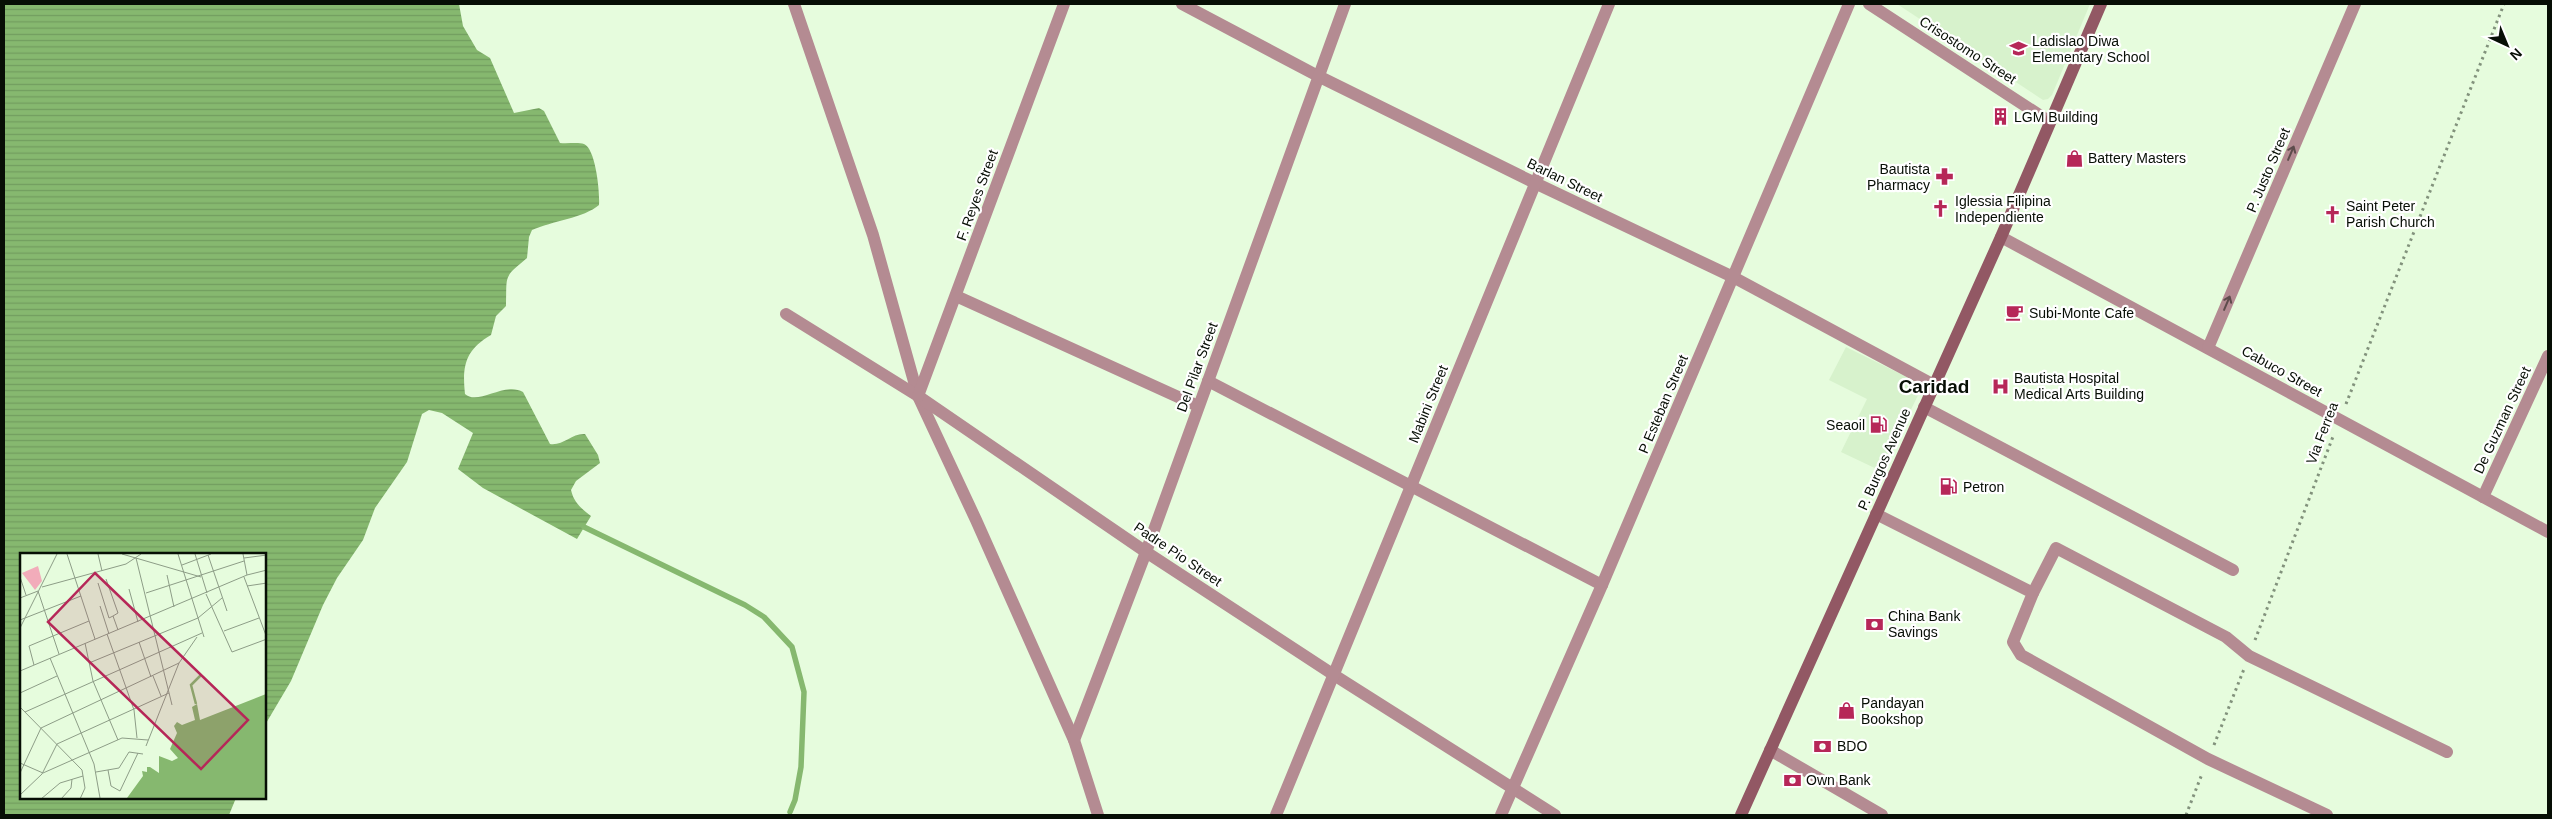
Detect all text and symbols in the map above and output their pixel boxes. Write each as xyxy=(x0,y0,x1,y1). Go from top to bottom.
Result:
street label: Crisostomo Street xyxy=(1917,13,2019,87)
north arrow xyxy=(2482,20,2532,70)
place label: Ladislao Diwa Elementary School xyxy=(2032,33,2150,65)
school or university icon: Ladislao Diwa Elementary School xyxy=(2008,39,2028,59)
text: N xyxy=(2507,45,2525,64)
building icon: LGM Building xyxy=(1990,107,2010,127)
place label: LGM Building xyxy=(2014,109,2098,125)
street label: P. Justo Street xyxy=(2243,125,2293,215)
one-way arrow xyxy=(2287,146,2297,161)
street label: F. Reyes Street xyxy=(953,147,1001,243)
shop icon: Battery Masters xyxy=(2064,148,2084,168)
place label: Battery Masters xyxy=(2088,150,2186,166)
street label: Barlan Street xyxy=(1525,155,1605,205)
place label: Bautista Pharmacy xyxy=(1867,161,1930,193)
pharmacy icon: Bautista Pharmacy xyxy=(1934,167,1954,187)
place label: Iglessia Filipina Independiente xyxy=(1955,193,2051,225)
place label: Saint Peter Parish Church xyxy=(2346,198,2435,230)
church icon: Iglessia Filipina Independiente xyxy=(1931,199,1951,219)
church icon: Saint Peter Parish Church xyxy=(2322,204,2342,224)
one-way arrow xyxy=(2223,296,2233,311)
cafe icon: Subi-Monte Cafe xyxy=(2005,303,2025,323)
place label: Subi-Monte Cafe xyxy=(2029,305,2134,321)
street label: Del Pilar Street xyxy=(1173,320,1221,414)
street label: Cabuco Street xyxy=(2239,342,2325,400)
street label: P Esteban Street xyxy=(1635,352,1691,456)
street label: Mabini Street xyxy=(1405,363,1451,445)
street label: De Guzman Street xyxy=(2470,364,2534,476)
place label: Bautista Hospital Medical Arts Building xyxy=(2014,370,2144,402)
district label: Caridad xyxy=(1899,376,1969,397)
hospital icon: Bautista Hospital Medical Arts Building xyxy=(1990,376,2010,396)
street label: Via Ferrea xyxy=(2303,400,2341,466)
street label: P. Burgos Avenue xyxy=(1854,405,1914,513)
fuel station icon: Seaoil xyxy=(1869,415,1889,435)
place label: Seaoil xyxy=(1826,417,1865,433)
fuel station icon: Petron xyxy=(1939,477,1959,497)
place label: Petron xyxy=(1963,479,2004,495)
street label: Padre Pio Street xyxy=(1131,519,1225,589)
inset map xyxy=(20,553,266,799)
place label: China Bank Savings xyxy=(1888,608,1961,640)
bank icon: China Bank Savings xyxy=(1864,614,1884,634)
place label: Pandayan Bookshop xyxy=(1861,695,1924,727)
shop icon: Pandayan Bookshop xyxy=(1837,701,1857,721)
bank icon: BDO xyxy=(1813,736,1833,756)
place label: BDO xyxy=(1837,738,1867,754)
bank icon: Own Bank xyxy=(1782,770,1802,790)
place label: Own Bank xyxy=(1806,772,1872,788)

